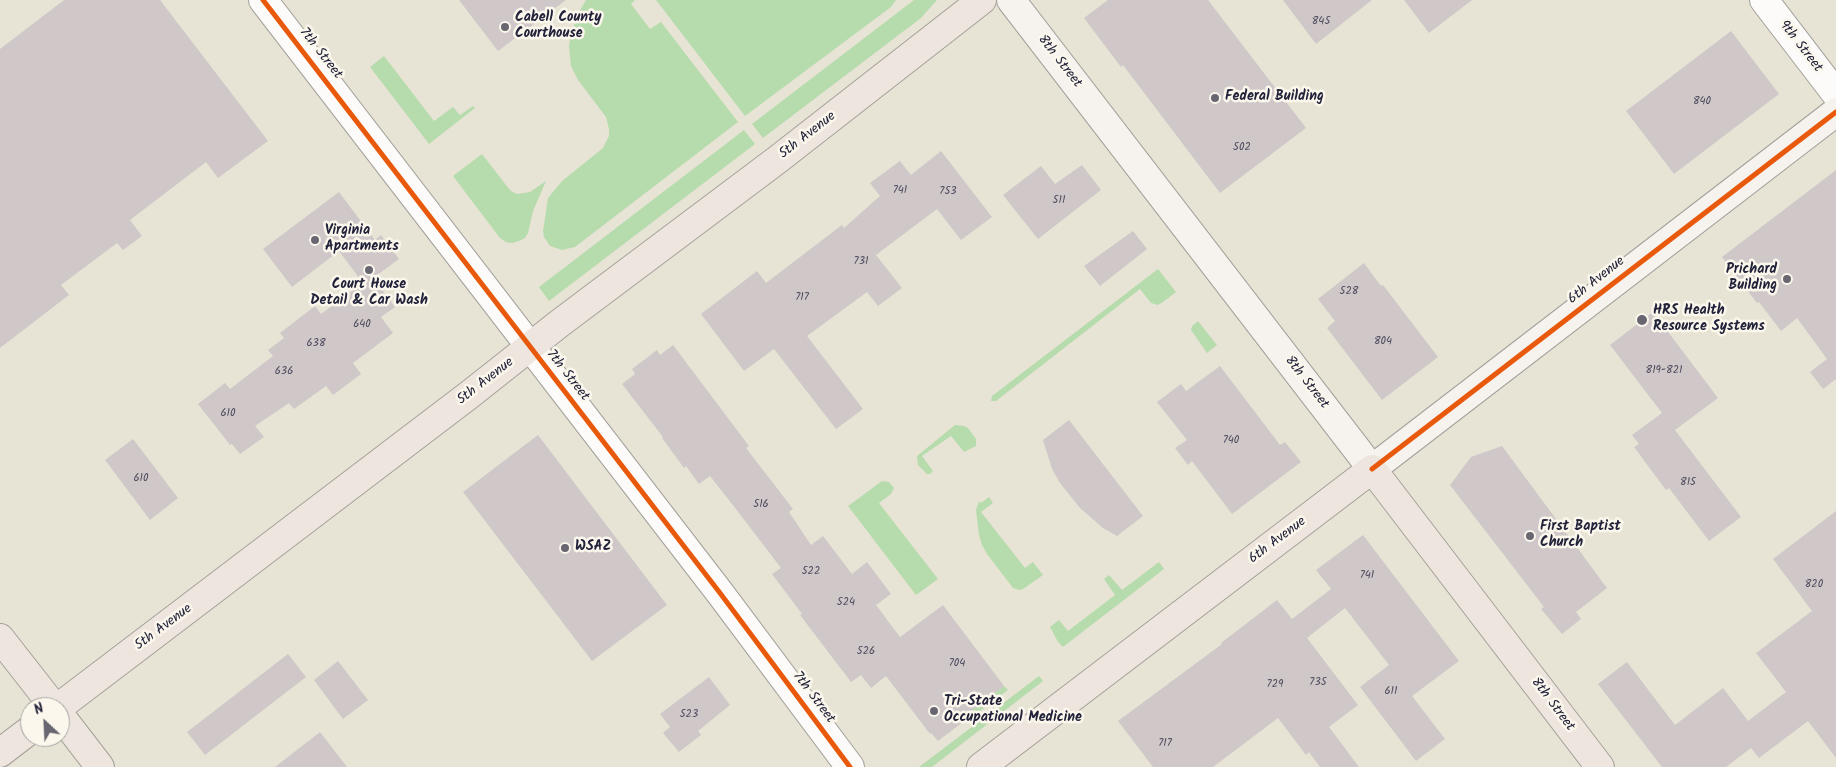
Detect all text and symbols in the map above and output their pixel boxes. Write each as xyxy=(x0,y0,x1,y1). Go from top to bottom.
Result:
place label: Cabell County Courthouse xyxy=(515,11,602,44)
house number: 845 xyxy=(1312,15,1330,29)
street label: 9th Street xyxy=(1775,18,1825,76)
marker: Cabell County Courthouse xyxy=(499,21,511,33)
street label: 7th Street xyxy=(295,25,345,83)
street label: 8th Street xyxy=(1033,32,1085,92)
place label: Federal Building xyxy=(1225,90,1324,106)
marker: Federal Building xyxy=(1209,92,1221,104)
house number: 840 xyxy=(1693,95,1711,109)
street label: 5th Avenue xyxy=(776,109,840,163)
house number: 502 xyxy=(1233,141,1251,155)
house number: 741 xyxy=(893,184,907,198)
house number: 753 xyxy=(939,185,957,199)
house number: 511 xyxy=(1053,194,1065,208)
place label: Virginia Apartments xyxy=(325,224,399,256)
marker: Virginia Apartments xyxy=(309,234,321,246)
street label: 6th Avenue xyxy=(1565,254,1629,308)
house number: 731 xyxy=(854,255,868,269)
place label: Prichard Building xyxy=(1726,263,1777,296)
marker: Court House Detail & Car Wash xyxy=(363,264,375,276)
marker: Prichard Building xyxy=(1781,273,1793,285)
place label: Court House Detail & Car Wash xyxy=(310,278,428,310)
house number: 528 xyxy=(1340,285,1358,299)
house number: 717 xyxy=(795,291,809,305)
place label: HRS Health Resource Systems xyxy=(1653,304,1765,336)
marker: HRS Health Resource Systems xyxy=(1635,313,1649,327)
house number: 640 xyxy=(353,318,371,332)
house number: 804 xyxy=(1374,335,1392,349)
house number: 638 xyxy=(306,337,326,351)
street label: 7th Street xyxy=(542,347,592,405)
street label: 8th Street xyxy=(1280,353,1332,413)
street label: 5th Avenue xyxy=(454,355,518,409)
house number: 819-821 xyxy=(1646,364,1682,378)
house number: 636 xyxy=(275,365,293,379)
house number: 610 xyxy=(220,407,236,421)
house number: 740 xyxy=(1223,434,1239,448)
house number: 610 xyxy=(133,472,149,486)
house number: 815 xyxy=(1680,476,1696,490)
house number: 516 xyxy=(753,498,769,512)
street label: 6th Avenue xyxy=(1246,514,1310,568)
place label: First Baptist Church xyxy=(1540,520,1621,552)
marker: First Baptist Church xyxy=(1524,530,1536,542)
place label: WSAZ xyxy=(575,540,612,556)
marker: WSAZ xyxy=(559,542,571,554)
house number: 522 xyxy=(802,565,820,579)
house number: 741 xyxy=(1360,569,1374,583)
house number: 820 xyxy=(1805,578,1823,592)
house number: 524 xyxy=(837,596,855,610)
street label: 5th Avenue xyxy=(132,601,196,655)
house number: 526 xyxy=(857,645,875,659)
house number: 704 xyxy=(949,657,965,671)
street label: 7th Street xyxy=(788,669,838,727)
street label: 8th Street xyxy=(1526,675,1578,735)
house number: 735 xyxy=(1309,676,1327,690)
house number: 729 xyxy=(1267,678,1283,692)
house number: 611 xyxy=(1384,685,1398,699)
place label: Tri-State Occupational Medicine xyxy=(944,695,1082,728)
north arrow xyxy=(20,697,70,747)
text: N xyxy=(30,697,48,721)
marker: Tri-State Occupational Medicine xyxy=(928,705,940,717)
house number: 523 xyxy=(680,708,698,722)
house number: 717 xyxy=(1158,737,1172,751)

